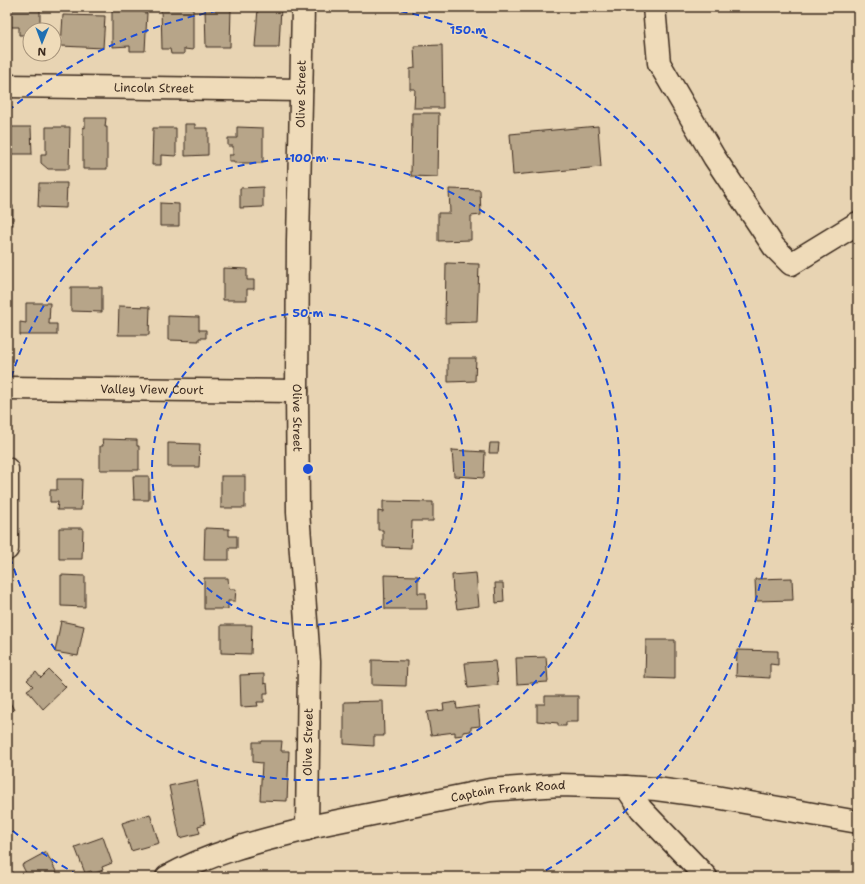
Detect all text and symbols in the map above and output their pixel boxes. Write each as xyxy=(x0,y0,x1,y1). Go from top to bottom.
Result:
north arrow xyxy=(22,22,62,62)
text: 150 m xyxy=(450,22,486,38)
text: N xyxy=(37,44,46,59)
street label: Olive Street xyxy=(292,60,310,128)
street label: Lincoln Street xyxy=(114,79,194,97)
text: 100 m xyxy=(290,150,327,166)
text: 50 m xyxy=(293,305,324,321)
street label: Valley View Court xyxy=(100,381,204,398)
street label: Olive Street xyxy=(289,384,306,452)
centre of rings xyxy=(301,462,315,476)
street label: Olive Street xyxy=(299,708,317,776)
street label: Captain Frank Road xyxy=(449,777,566,806)

